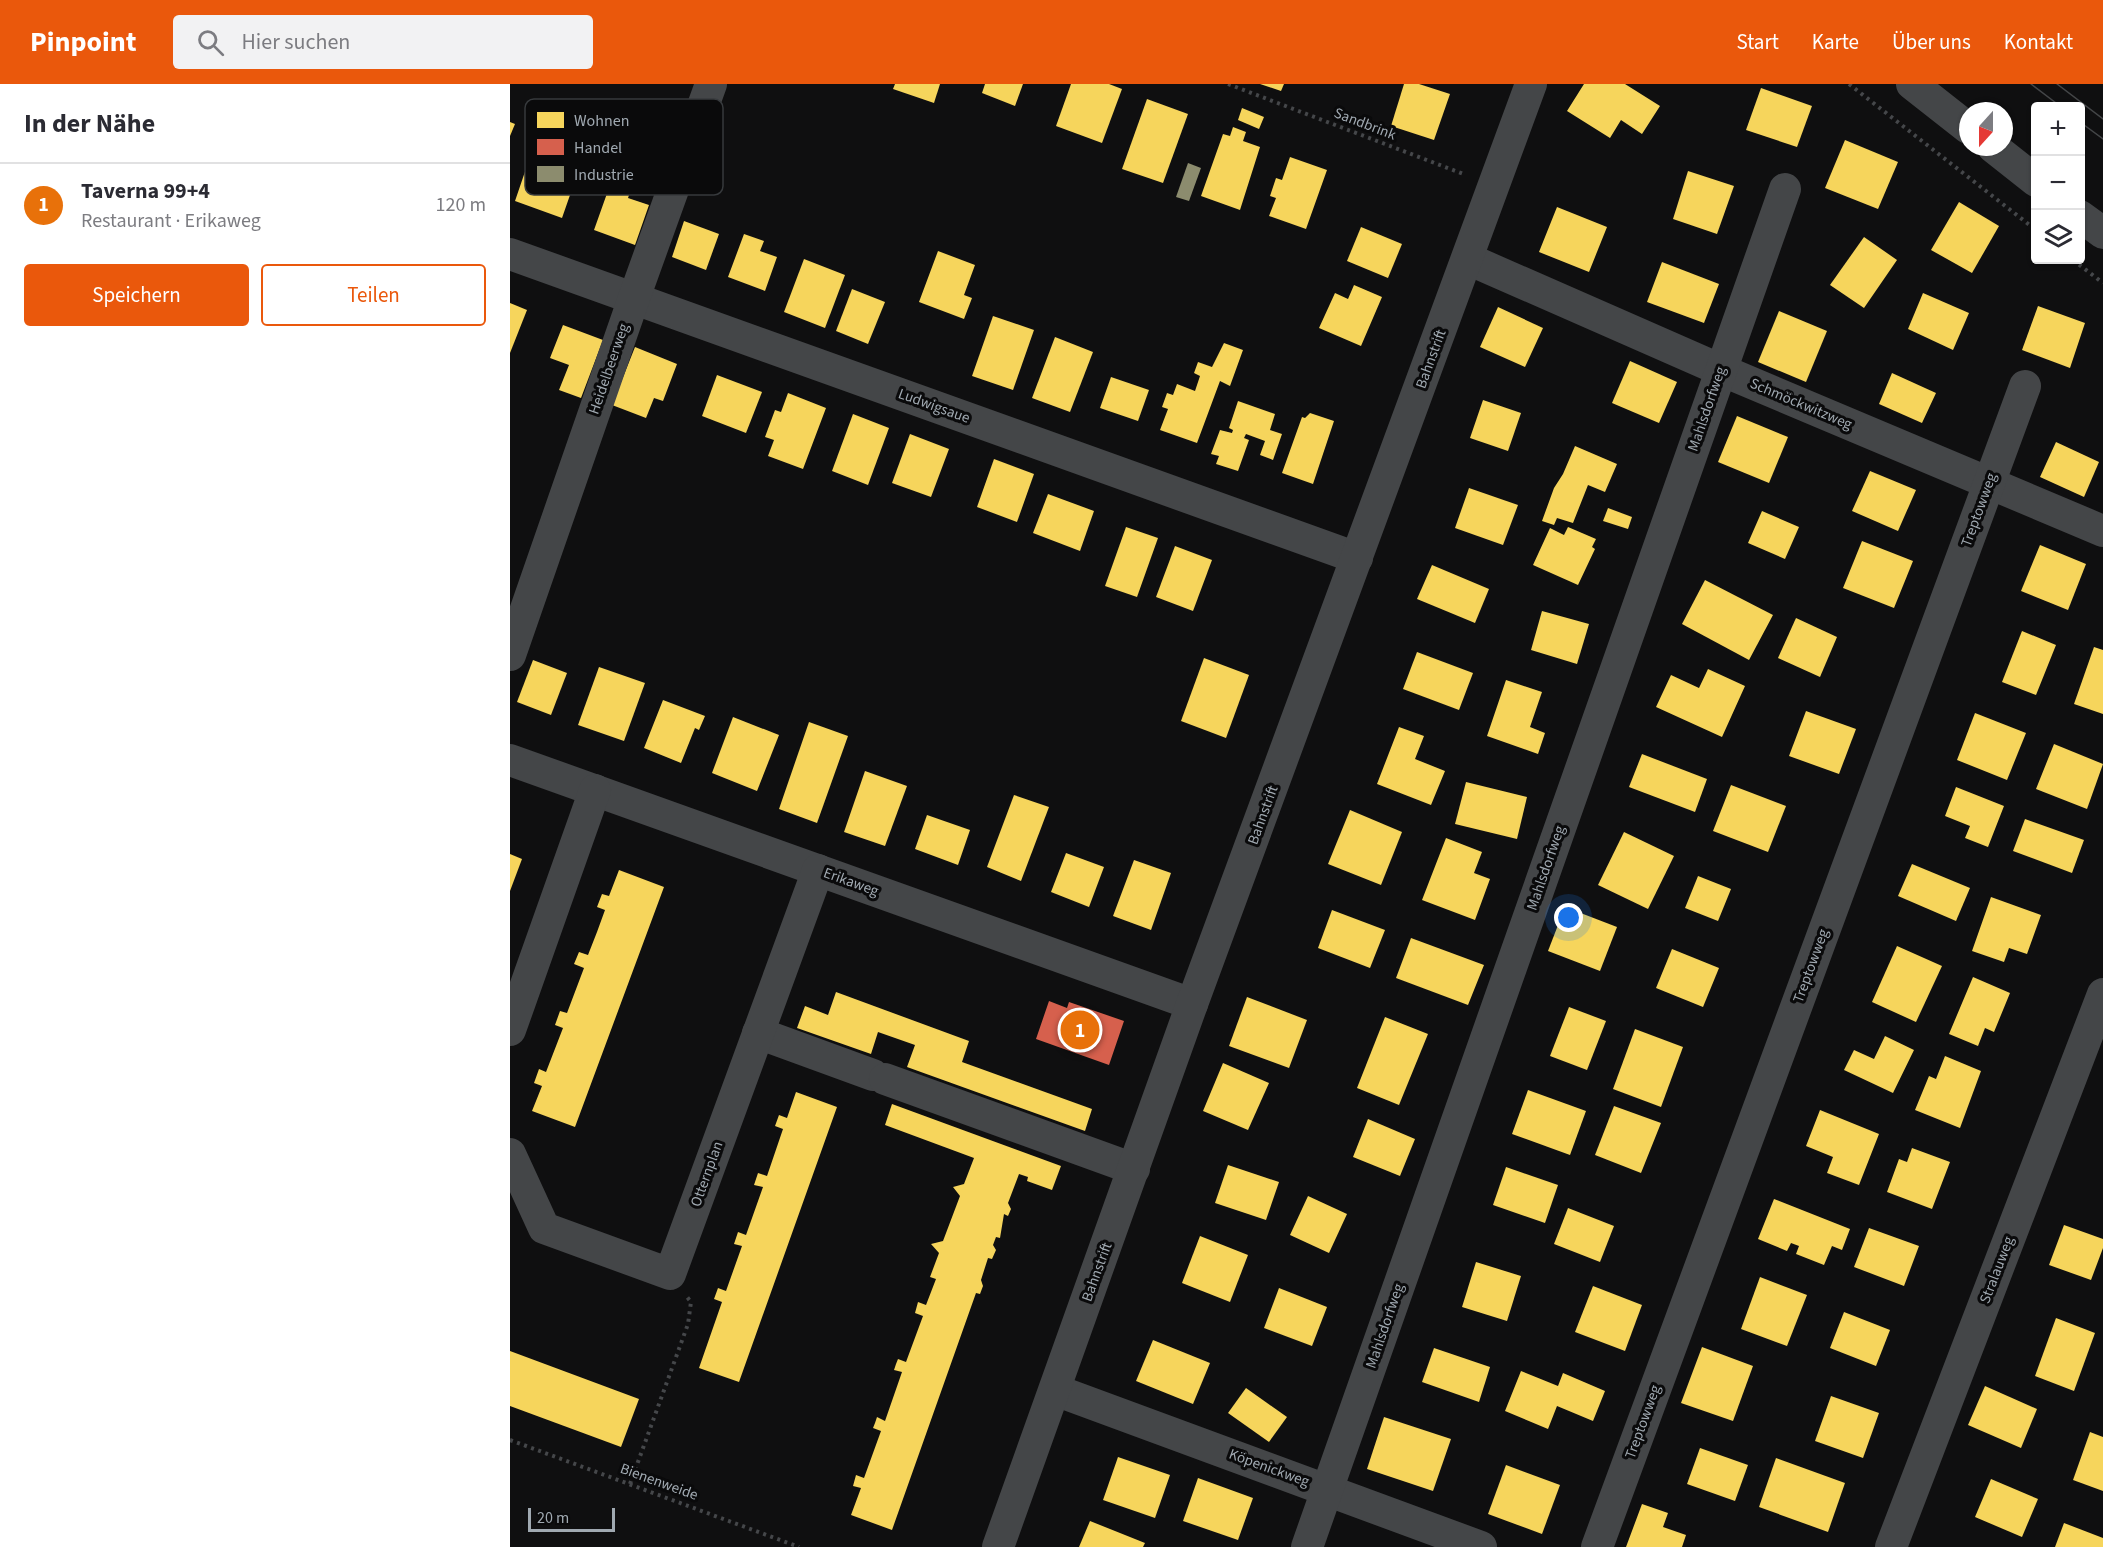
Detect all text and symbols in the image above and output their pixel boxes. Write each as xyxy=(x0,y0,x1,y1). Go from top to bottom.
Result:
search box xyxy=(173,15,593,69)
text: Pinpoint xyxy=(30,22,137,62)
icon: search xyxy=(194,26,227,59)
text: Hier suchen xyxy=(242,26,350,58)
text: Start xyxy=(1736,27,1779,57)
text: Karte xyxy=(1812,27,1859,57)
text: Über uns xyxy=(1892,27,1971,57)
text: Kontakt xyxy=(2004,27,2073,57)
legend xyxy=(525,99,723,195)
north arrow xyxy=(1959,102,2013,156)
map controls xyxy=(2031,102,2085,264)
button: + xyxy=(2031,102,2085,156)
street label: Sandbrink xyxy=(1331,103,1400,146)
text: In der Nähe xyxy=(24,105,155,142)
text: Wohnen xyxy=(574,110,629,132)
text: Handel xyxy=(574,137,622,159)
button: − xyxy=(2031,156,2085,210)
text: Industrie xyxy=(574,164,634,186)
text: Taverna 99+4 xyxy=(81,175,210,207)
text: 1 xyxy=(38,191,49,219)
text: 120 m xyxy=(436,191,486,219)
text: Restaurant · Erikaweg xyxy=(81,207,261,235)
button: layers xyxy=(2031,210,2085,264)
button: Speichern xyxy=(24,264,249,326)
button: Teilen xyxy=(261,264,486,326)
street label: Heidelbeerweg xyxy=(584,320,634,417)
street label: Bahnstrift xyxy=(1411,326,1451,392)
street label: Mahlsdorfweg xyxy=(1683,363,1731,454)
street label: Schmöckwitzweg xyxy=(1747,373,1856,435)
street label: Ludwigsaue xyxy=(895,383,973,429)
street label: Treptowweg xyxy=(1956,470,2002,550)
street label: Bahnstrift xyxy=(1243,782,1283,848)
street label: Mahlsdorfweg xyxy=(1522,822,1570,913)
street label: Erikaweg xyxy=(821,862,882,902)
your location xyxy=(1554,903,1583,932)
street label: Treptowweg xyxy=(1788,926,1834,1006)
pin: 1 xyxy=(1060,1008,1100,1052)
street label: Otternplan xyxy=(685,1138,729,1210)
street label: Stralauweg xyxy=(1975,1233,2020,1307)
street label: Bahnstrift xyxy=(1077,1239,1117,1305)
street label: Mahlsdorfweg xyxy=(1361,1280,1409,1371)
street label: Treptowweg xyxy=(1620,1382,1666,1462)
street label: Köpenickweg xyxy=(1226,1444,1313,1492)
street label: Bienenweide xyxy=(617,1458,701,1506)
scale bar xyxy=(528,1505,615,1532)
text: 20 m xyxy=(537,1507,569,1529)

